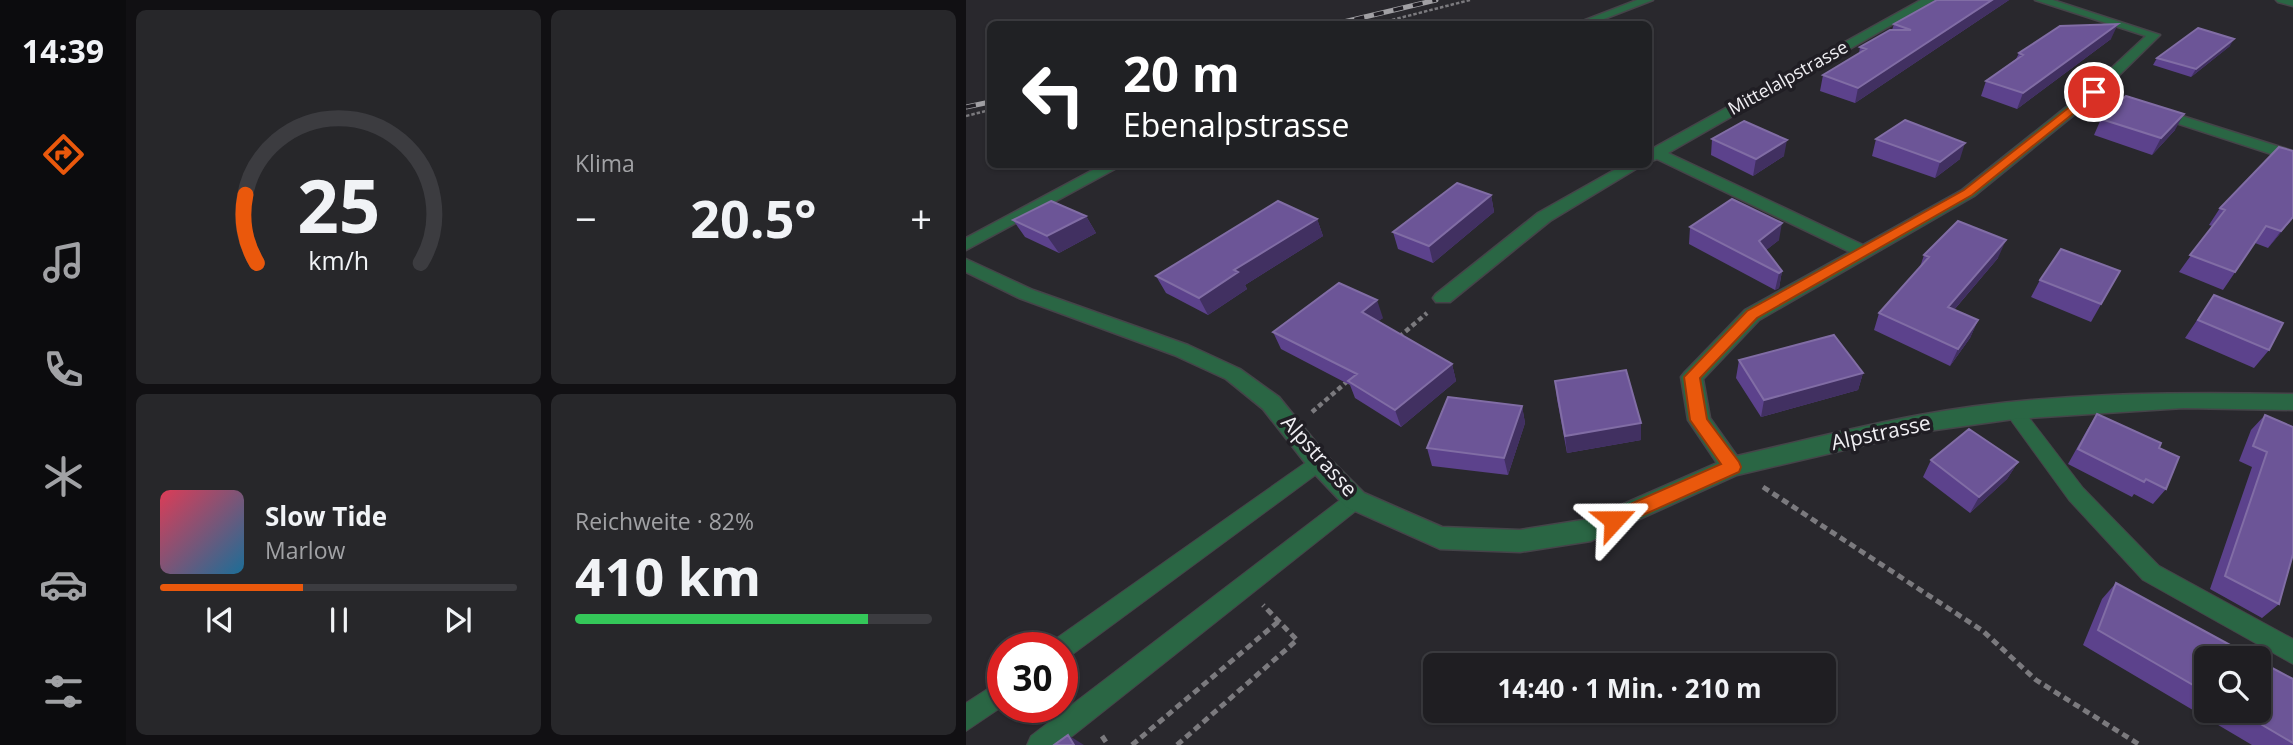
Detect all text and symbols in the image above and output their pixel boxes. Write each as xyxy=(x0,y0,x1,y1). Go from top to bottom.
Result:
text: 14:39 xyxy=(22,29,104,72)
street label: Mittelalpstrasse xyxy=(1723,34,1852,120)
text: 20 m xyxy=(1123,40,1240,106)
icon: left xyxy=(1008,49,1099,140)
pin xyxy=(2064,62,2124,122)
icon: arrive xyxy=(2075,73,2113,111)
text: Ebenalpstrasse xyxy=(1123,103,1349,146)
icon: directions xyxy=(39,130,88,179)
text: Klima xyxy=(575,147,635,179)
text: 25 xyxy=(297,155,380,254)
text: 20.5° xyxy=(690,182,817,253)
text: − xyxy=(575,192,597,244)
text: + xyxy=(910,192,932,244)
icon: music xyxy=(39,238,88,287)
text: km/h xyxy=(308,243,369,277)
icon: phone xyxy=(39,345,88,394)
street label: Alpstrasse xyxy=(1276,408,1364,502)
street label: Alpstrasse xyxy=(1828,408,1933,456)
icon: climate xyxy=(39,452,88,501)
position arrow xyxy=(1577,483,1651,557)
text: Slow Tide xyxy=(265,498,387,534)
text: Reichweite · 82% xyxy=(575,505,754,537)
text: Marlow xyxy=(265,534,345,566)
text: 410 km xyxy=(575,540,761,611)
icon: car xyxy=(39,560,88,609)
icon: previous xyxy=(201,601,239,639)
icon: pause xyxy=(320,601,358,639)
icon: next xyxy=(439,601,477,639)
speed limit sign: 30 xyxy=(987,632,1078,723)
map controls xyxy=(2194,646,2271,723)
button: search xyxy=(2194,646,2271,723)
icon: filters xyxy=(39,667,88,716)
text: 14:40 · 1 Min. · 210 m xyxy=(1497,670,1762,706)

